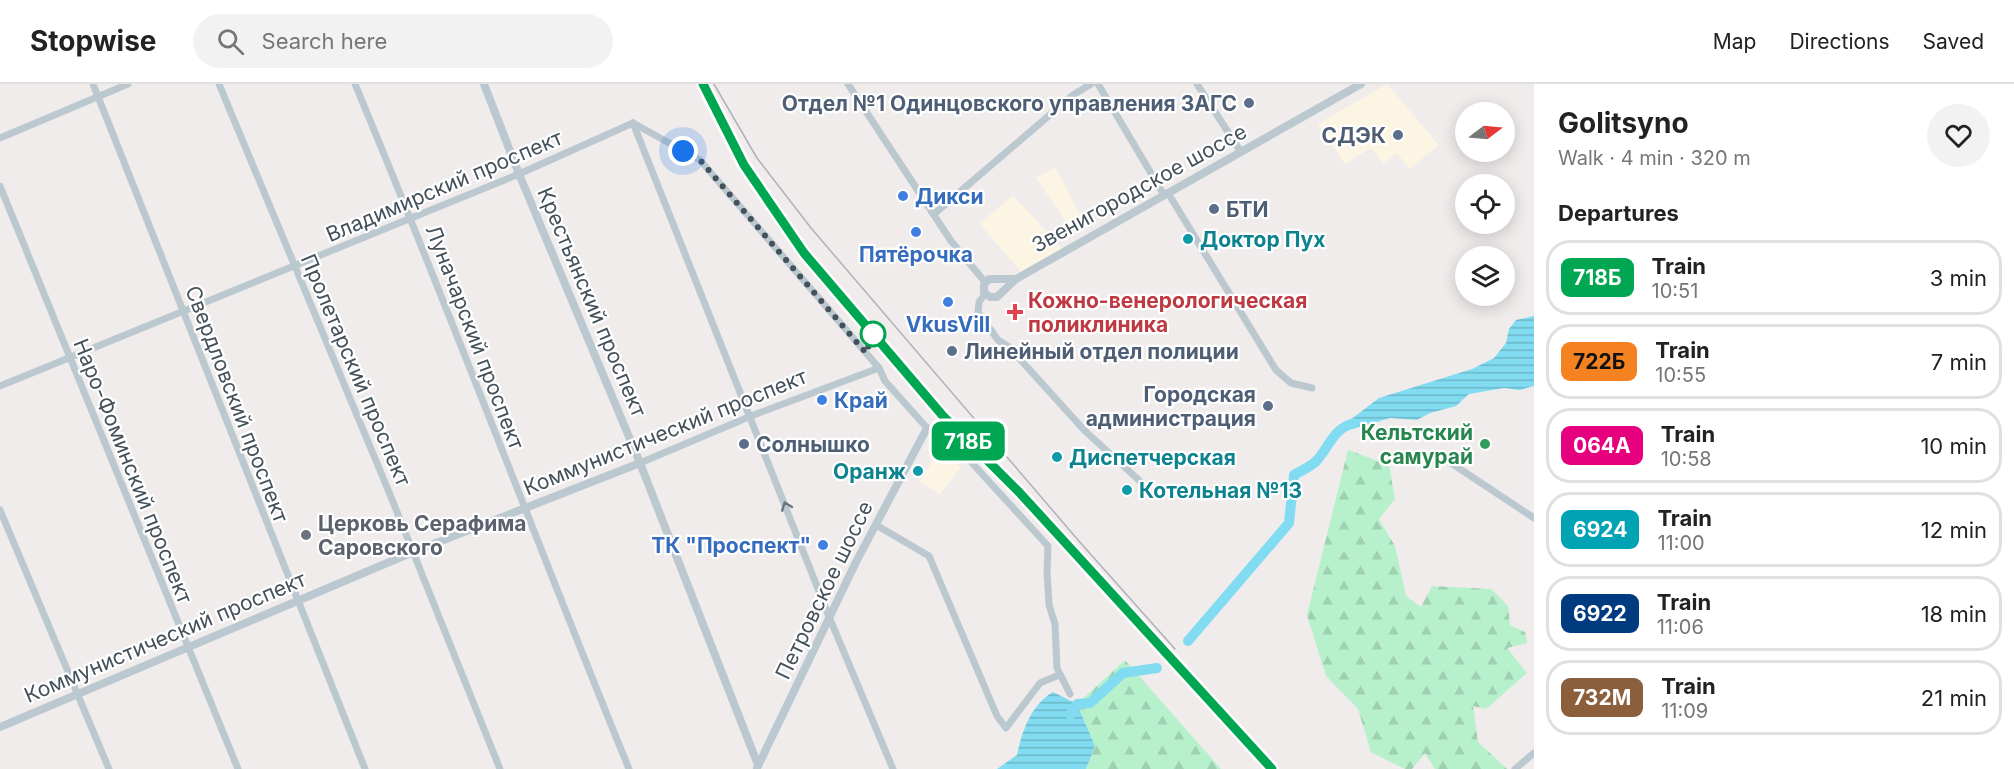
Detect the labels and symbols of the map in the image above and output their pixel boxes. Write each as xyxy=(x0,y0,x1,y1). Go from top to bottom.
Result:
place label: Отдел №1 Одинцовского управления ЗАГС xyxy=(782,91,1237,116)
marker: Отдел №1 Одинцовского управления ЗАГС xyxy=(1242,96,1256,110)
north arrow xyxy=(1455,102,1515,162)
street label: Звенигородское шоссе xyxy=(1027,118,1251,258)
place label: СДЭК xyxy=(1322,123,1386,148)
street label: Владимирский проспект xyxy=(322,125,566,247)
marker: СДЭК xyxy=(1391,128,1405,142)
your location xyxy=(668,136,698,166)
street label: Крестьянский проспект xyxy=(532,184,652,421)
place label: Дикси xyxy=(915,184,984,209)
marker: Дикси xyxy=(896,189,910,203)
place label: БТИ xyxy=(1226,197,1268,222)
marker: БТИ xyxy=(1207,202,1221,216)
street label: Луначарский проспект xyxy=(421,221,529,453)
marker: Пятёрочка xyxy=(909,225,923,239)
place label: Доктор Пух xyxy=(1200,227,1325,252)
marker: Доктор Пух xyxy=(1181,232,1195,246)
place label: Пятёрочка xyxy=(859,242,973,267)
street label: Пролетарский проспект xyxy=(296,250,416,490)
street label: Свердловский проспект xyxy=(180,282,294,526)
place label: Кожно-венерологическая поликлиника xyxy=(1028,288,1307,337)
marker: VkusVill xyxy=(941,295,955,309)
marker: Кожно-венерологическая поликлиника xyxy=(1006,303,1024,321)
place label: VkusVill xyxy=(906,312,990,337)
unlabelled marker xyxy=(860,321,886,347)
street label: Наро-Фоминский проспект xyxy=(68,335,198,607)
place label: Линейный отдел полиции xyxy=(964,339,1239,364)
marker: Линейный отдел полиции xyxy=(945,344,959,358)
street label: Коммунистический проспект xyxy=(520,363,811,500)
place label: Городская администрация xyxy=(1086,382,1256,431)
place label: Край xyxy=(834,388,888,413)
marker: Край xyxy=(815,393,829,407)
marker: Городская администрация xyxy=(1261,399,1275,413)
place label: Кельтский самурай xyxy=(1361,420,1473,469)
line badge: 718Б xyxy=(926,422,1010,460)
place label: Солнышко xyxy=(756,432,870,457)
marker: Солнышко xyxy=(737,437,751,451)
marker: Кельтский самурай xyxy=(1478,437,1492,451)
place label: Диспетчерская xyxy=(1069,445,1236,470)
marker: Диспетчерская xyxy=(1050,450,1064,464)
place label: Оранж xyxy=(833,459,906,484)
marker: Оранж xyxy=(911,464,925,478)
place label: Котельная №13 xyxy=(1139,478,1302,503)
marker: Котельная №13 xyxy=(1120,483,1134,497)
street label: Петровское шоссе xyxy=(770,497,878,683)
one-way arrow xyxy=(781,501,793,512)
place label: Церковь Серафима Саровского xyxy=(318,511,527,560)
marker: Церковь Серафима Саровского xyxy=(299,528,313,542)
place label: ТК "Проспект" xyxy=(651,533,811,558)
marker: ТК "Проспект" xyxy=(816,538,830,552)
street label: Коммунистический проспект xyxy=(20,566,310,708)

